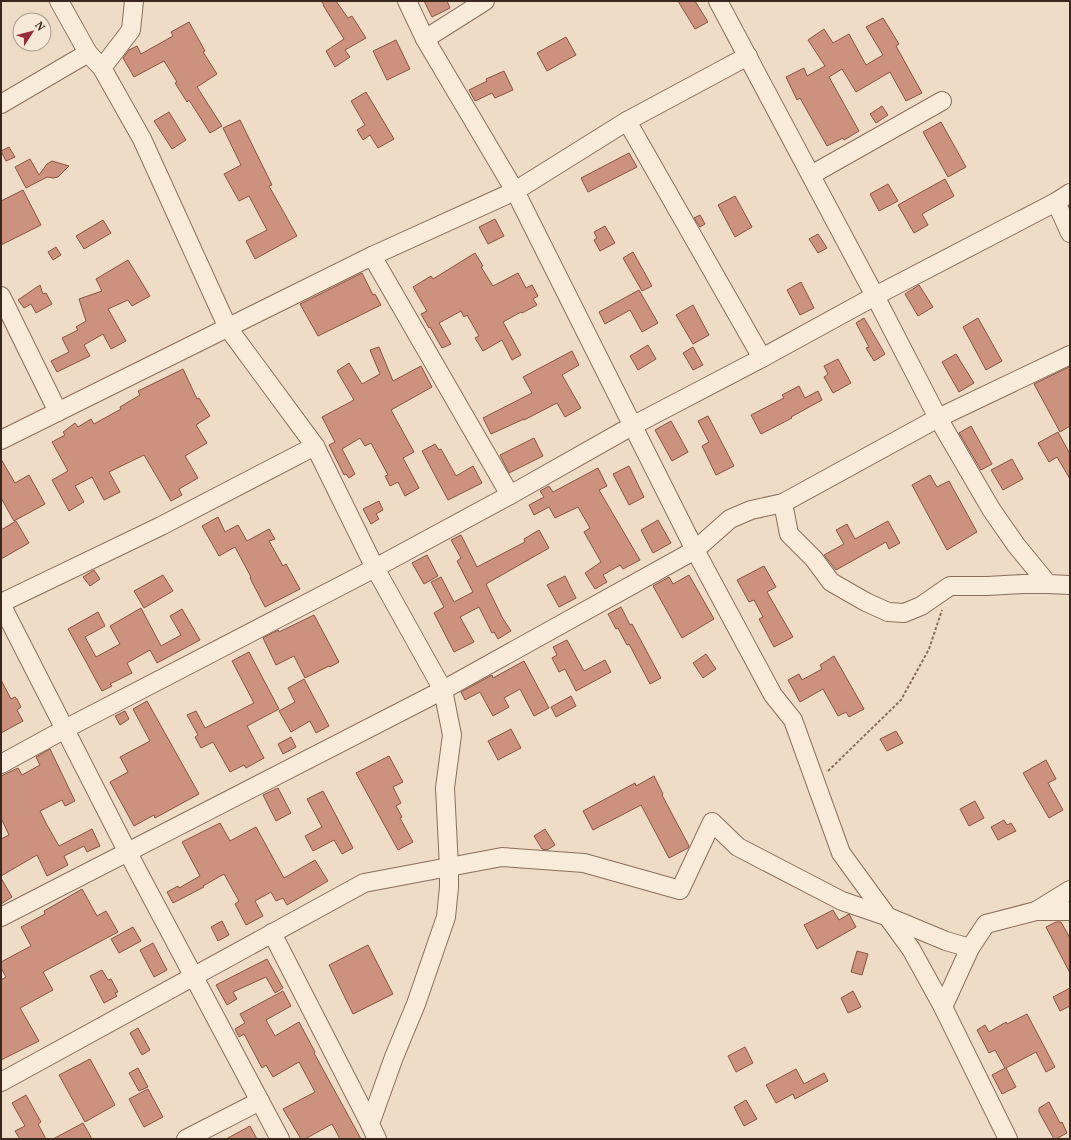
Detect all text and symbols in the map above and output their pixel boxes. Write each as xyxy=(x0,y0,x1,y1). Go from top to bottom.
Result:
north arrow xyxy=(12,12,52,52)
text: N xyxy=(32,19,49,34)

